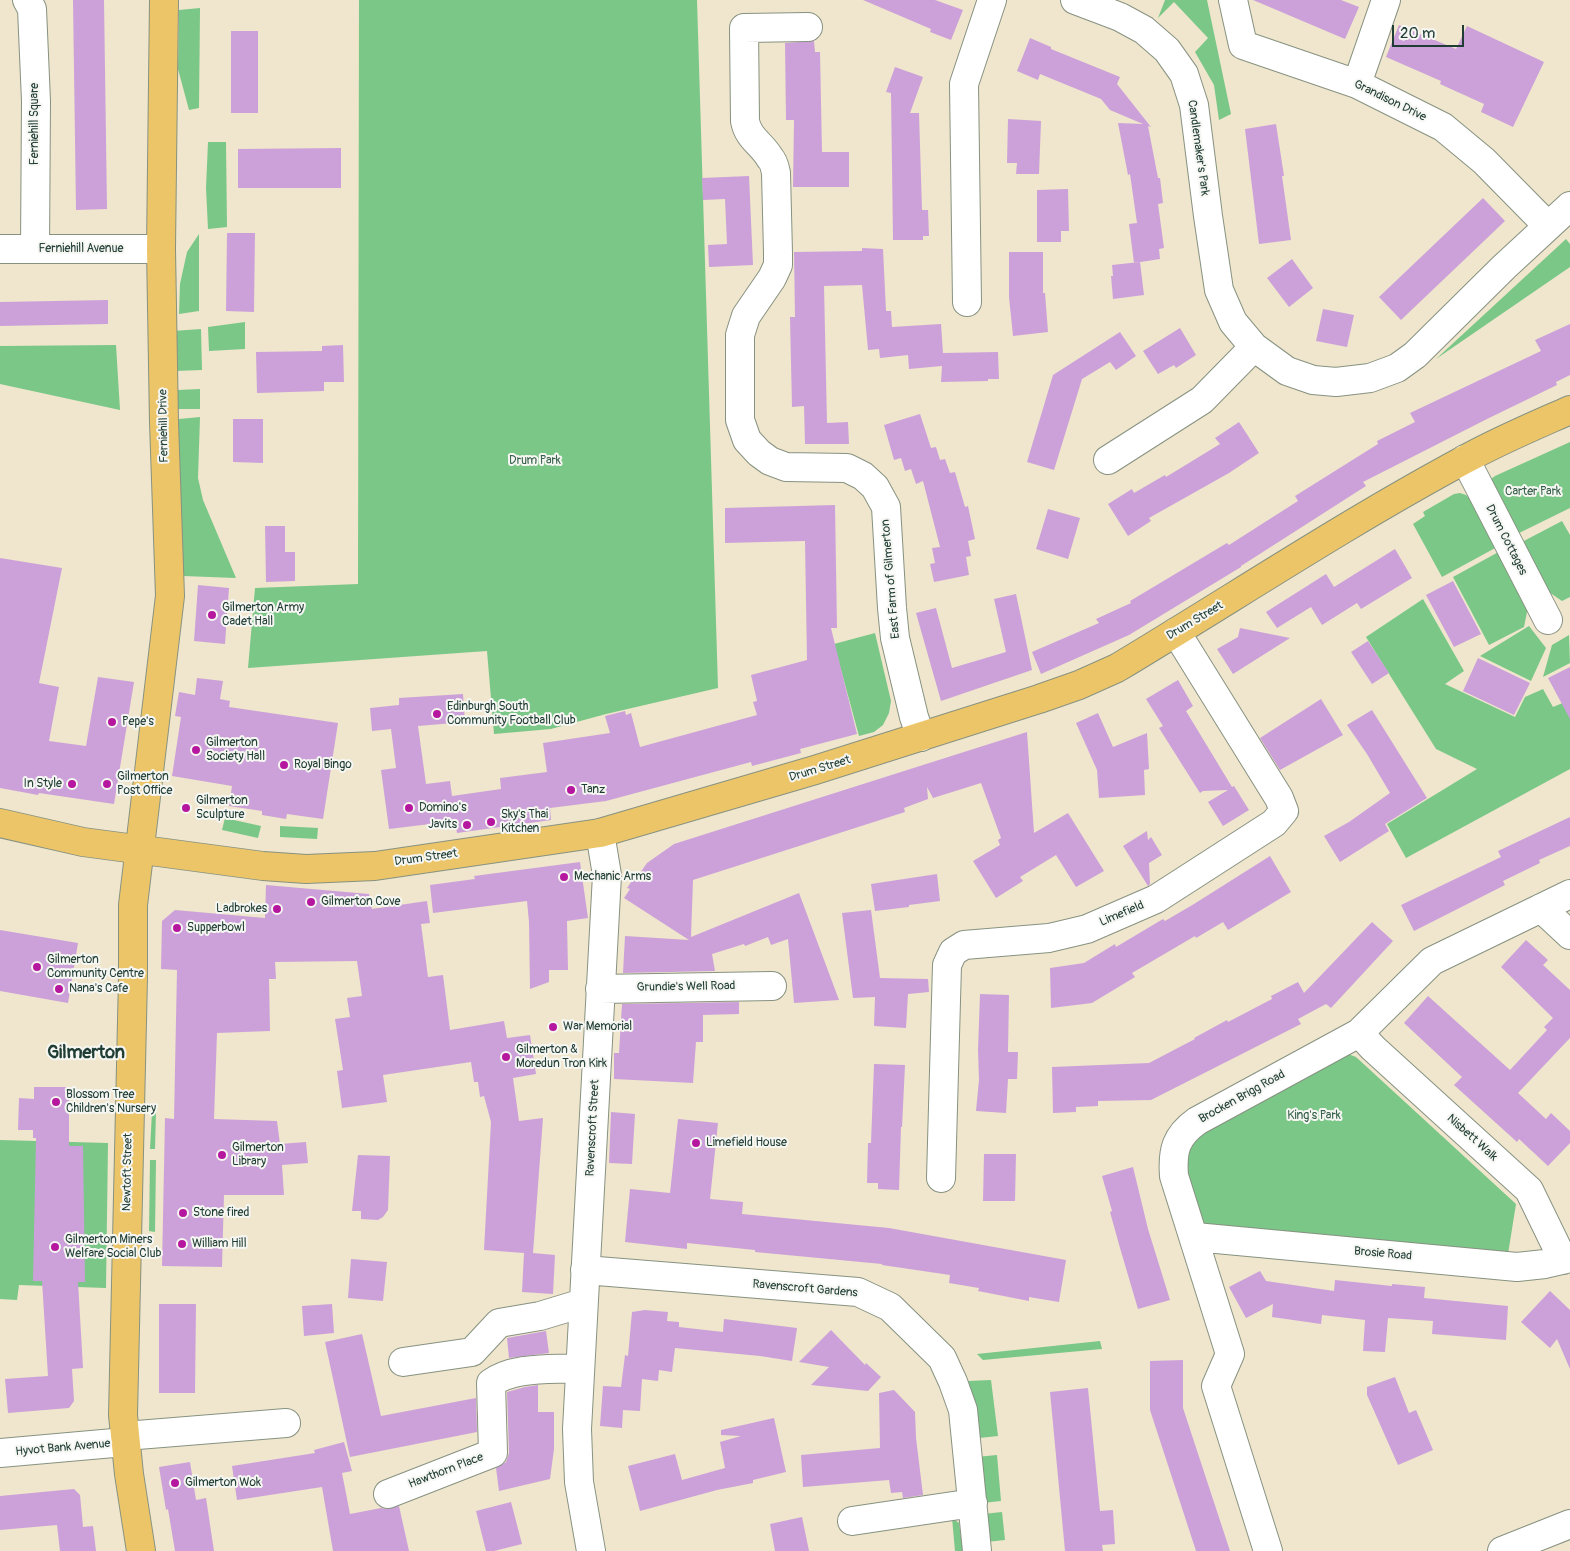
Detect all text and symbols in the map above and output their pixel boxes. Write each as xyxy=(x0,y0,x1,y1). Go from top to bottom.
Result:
scale bar xyxy=(1395,15,1468,47)
text: 20 m xyxy=(1400,24,1435,43)
street label: Grandison Drive xyxy=(1351,77,1429,125)
street label: Ferniehill Square xyxy=(28,83,42,165)
street label: Candlemaker's Park xyxy=(1184,99,1212,197)
street label: Ferniehill Avenue xyxy=(39,242,123,256)
street label: Ferniehill Drive xyxy=(156,389,172,463)
park label: Drum Park xyxy=(509,454,561,468)
park label: Carter Park xyxy=(1505,485,1561,499)
street label: Drum Cottages xyxy=(1482,502,1530,578)
street label: East Farm of Gilmerton xyxy=(879,519,903,639)
street label: Drum Street xyxy=(1164,599,1226,643)
place label: Gilmerton Army Cadet Hall xyxy=(222,601,304,629)
marker: Gilmerton Army Cadet Hall xyxy=(206,609,218,621)
place label: Edinburgh South Community Football Club xyxy=(447,700,576,728)
marker: Edinburgh South Community Football Club xyxy=(431,708,443,720)
place label: Pepe's xyxy=(122,715,154,729)
marker: Pepe's xyxy=(106,716,118,728)
place label: Gilmerton Society Hall xyxy=(206,736,265,764)
marker: Gilmerton Society Hall xyxy=(190,744,202,756)
street label: Drum Street xyxy=(788,753,852,785)
place label: Royal Bingo xyxy=(294,758,352,772)
marker: Royal Bingo xyxy=(278,759,290,771)
place label: Gilmerton Post Office xyxy=(117,770,172,798)
place label: In Style xyxy=(23,777,62,791)
marker: In Style xyxy=(66,778,78,790)
marker: Gilmerton Post Office xyxy=(101,778,113,790)
place label: Tanz xyxy=(581,783,605,797)
marker: Tanz xyxy=(565,784,577,796)
place label: Gilmerton Sculpture xyxy=(196,794,248,822)
place label: Domino's xyxy=(419,801,466,815)
marker: Gilmerton Sculpture xyxy=(180,802,192,814)
marker: Domino's xyxy=(403,802,415,814)
place label: Sky's Thai Kitchen xyxy=(501,808,548,836)
marker: Sky's Thai Kitchen xyxy=(485,816,497,828)
place label: Javits xyxy=(428,818,457,832)
marker: Javits xyxy=(461,819,473,831)
street label: Drum Street xyxy=(394,846,458,870)
place label: Mechanic Arms xyxy=(574,870,651,884)
marker: Mechanic Arms xyxy=(558,871,570,883)
place label: Gilmerton Cove xyxy=(321,895,401,909)
marker: Gilmerton Cove xyxy=(305,896,317,908)
street label: Limefield xyxy=(1098,898,1146,930)
place label: Ladbrokes xyxy=(216,902,267,916)
marker: Ladbrokes xyxy=(271,903,283,915)
place label: Supperbowl xyxy=(187,921,245,935)
marker: Supperbowl xyxy=(171,922,183,934)
place label: Gilmerton Community Centre xyxy=(47,953,144,981)
marker: Gilmerton Community Centre xyxy=(31,961,43,973)
street label: Grundie's Well Road xyxy=(637,979,735,995)
place label: Nana's Cafe xyxy=(69,982,128,996)
marker: Nana's Cafe xyxy=(53,983,65,995)
place label: War Memorial xyxy=(563,1020,632,1034)
marker: War Memorial xyxy=(547,1021,559,1033)
district label: Gilmerton xyxy=(47,1042,125,1064)
place label: Gilmerton & Moredun Tron Kirk xyxy=(516,1043,607,1071)
marker: Gilmerton & Moredun Tron Kirk xyxy=(500,1051,512,1063)
street label: Brocken Brigg Road xyxy=(1196,1067,1288,1127)
street label: Ravenscroft Street xyxy=(583,1079,603,1177)
place label: Blossom Tree Children's Nursery xyxy=(66,1088,156,1116)
marker: Blossom Tree Children's Nursery xyxy=(50,1096,62,1108)
park label: King's Park xyxy=(1287,1109,1341,1123)
street label: Nisbett Walk xyxy=(1444,1111,1500,1165)
street label: Newtoft Street xyxy=(120,1133,136,1211)
place label: Limefield House xyxy=(706,1136,787,1150)
marker: Limefield House xyxy=(690,1137,702,1149)
place label: Gilmerton Library xyxy=(232,1141,284,1169)
marker: Gilmerton Library xyxy=(216,1149,228,1161)
place label: Stone fired xyxy=(193,1206,249,1220)
marker: Stone fired xyxy=(177,1207,189,1219)
place label: Gilmerton Miners Welfare Social Club xyxy=(65,1233,161,1261)
place label: William Hill xyxy=(192,1237,247,1251)
marker: William Hill xyxy=(176,1238,188,1250)
marker: Gilmerton Miners Welfare Social Club xyxy=(49,1241,61,1253)
street label: Brosie Road xyxy=(1353,1244,1413,1264)
street label: Ravenscroft Gardens xyxy=(752,1277,858,1301)
street label: Hyvot Bank Avenue xyxy=(15,1437,111,1459)
street label: Hawthorn Place xyxy=(407,1450,485,1492)
place label: Gilmerton Wok xyxy=(185,1476,261,1490)
marker: Gilmerton Wok xyxy=(169,1477,181,1489)

